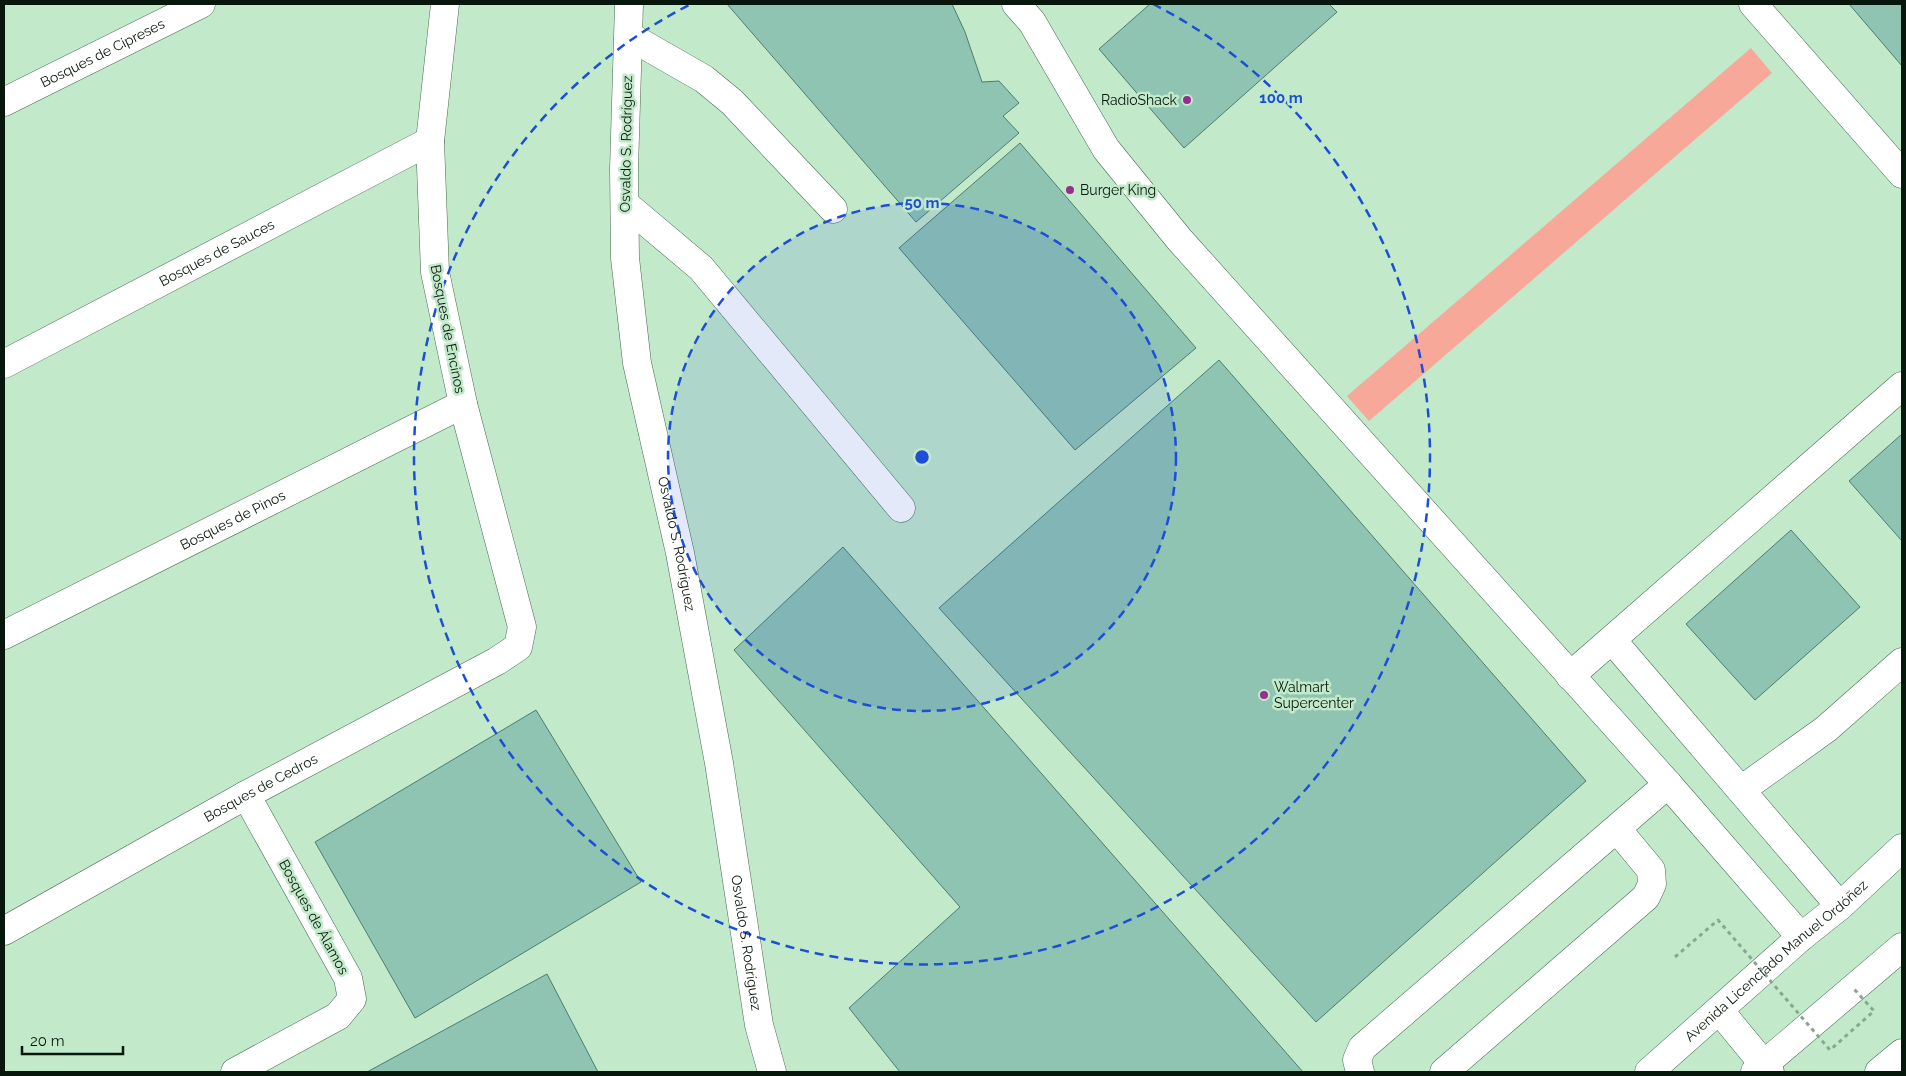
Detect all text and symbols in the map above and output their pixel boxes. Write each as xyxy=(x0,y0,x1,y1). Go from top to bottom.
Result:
street label: Bosques de Cipreses xyxy=(38,15,167,91)
street label: Osvaldo S. Rodríguez xyxy=(617,75,635,213)
text: 100 m xyxy=(1259,89,1303,107)
place label: RadioShack xyxy=(1101,92,1178,108)
marker: RadioShack xyxy=(1181,94,1193,106)
place label: Burger King xyxy=(1080,182,1156,198)
marker: Burger King xyxy=(1064,184,1076,196)
text: 50 m xyxy=(904,194,940,212)
street label: Bosques de Sauces xyxy=(156,216,277,289)
street label: Bosques de Encinos xyxy=(428,263,468,395)
centre of rings xyxy=(913,448,931,466)
street label: Osvaldo S. Rodríguez xyxy=(655,475,699,613)
street label: Bosques de Pinos xyxy=(177,487,288,553)
place label: Walmart Supercenter xyxy=(1274,679,1354,711)
marker: Walmart Supercenter xyxy=(1258,689,1270,701)
street label: Bosques de Cedros xyxy=(201,750,320,825)
street label: Bosques de Álamos xyxy=(276,856,353,977)
street label: Osvaldo S. Rodríguez xyxy=(728,874,765,1012)
street label: Avenida Licenciado Manuel Ordóñez xyxy=(1681,877,1871,1044)
scale bar xyxy=(22,1024,124,1056)
text: 20 m xyxy=(30,1032,65,1050)

